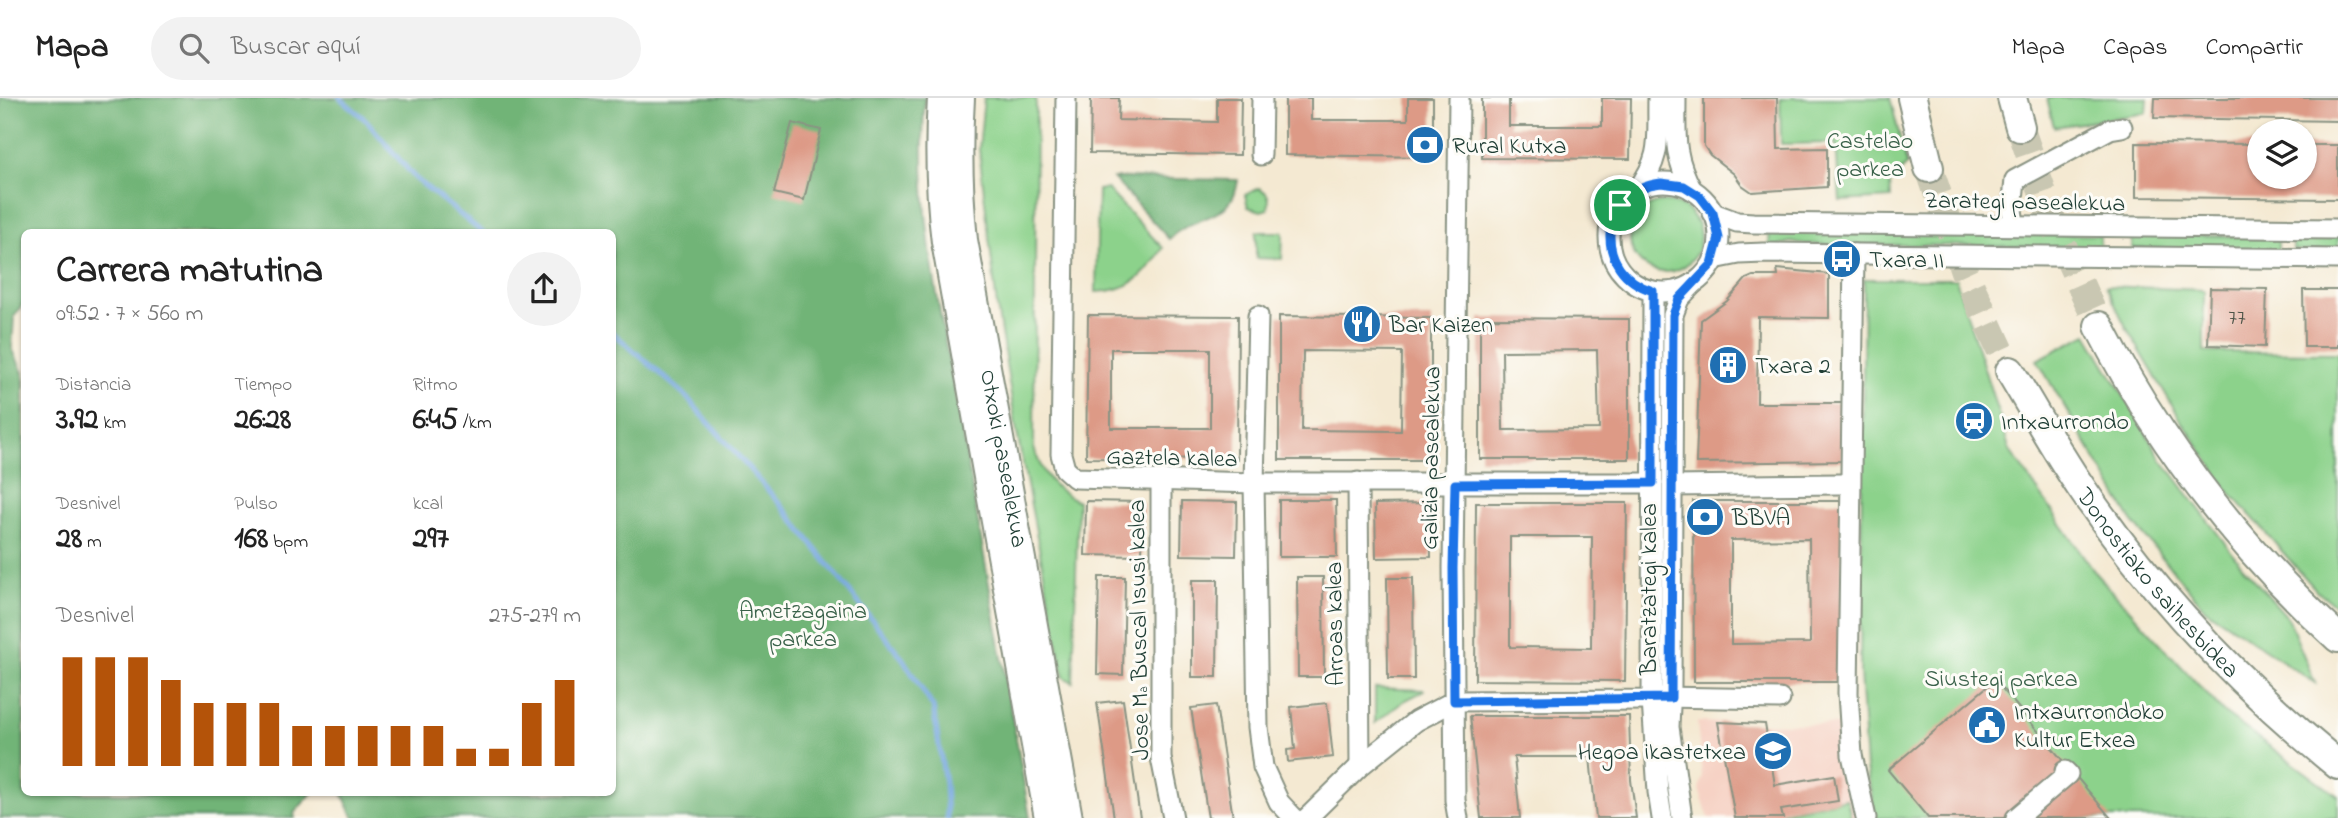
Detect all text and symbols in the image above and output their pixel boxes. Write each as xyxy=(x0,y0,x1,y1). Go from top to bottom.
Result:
search box xyxy=(151,17,641,80)
text: Mapa xyxy=(35,24,109,72)
icon: search xyxy=(175,29,213,67)
text: Buscar aquí xyxy=(231,29,361,67)
text: Mapa xyxy=(2012,31,2065,66)
text: Capas xyxy=(2103,31,2167,66)
text: Compartir xyxy=(2205,31,2303,66)
map controls xyxy=(2247,119,2317,189)
button: layers xyxy=(2247,119,2317,189)
bank icon: Rural Kutxa xyxy=(1404,124,1446,166)
park label: Castelao parkea xyxy=(1827,125,1913,188)
place label: Rural Kutxa xyxy=(1452,130,1566,165)
pin xyxy=(1590,175,1650,235)
street label: Zarategi pasealekua xyxy=(1924,184,2126,223)
icon: arrive xyxy=(1601,186,1639,224)
bus stop icon: Txara II xyxy=(1821,238,1863,280)
text: Carrera matutina xyxy=(56,244,323,300)
place label: Txara II xyxy=(1869,244,1944,279)
button: share xyxy=(507,252,581,326)
text: 09:52 · 7 × 560 m xyxy=(56,298,203,331)
restaurant icon: Bar Kaizen xyxy=(1341,303,1383,345)
house number: 77 xyxy=(2228,304,2246,334)
place label: Bar Kaizen xyxy=(1388,309,1493,344)
building icon: Txara 2 xyxy=(1707,344,1749,386)
place label: Txara 2 xyxy=(1755,350,1831,385)
street label: Galizia pasealekua xyxy=(1413,366,1452,550)
street label: Otxoki pasealekua xyxy=(969,367,1036,551)
text: Distancia xyxy=(56,372,131,399)
text: Tiempo xyxy=(234,372,292,399)
text: Ritmo xyxy=(413,372,458,399)
text: 3.92 xyxy=(56,399,98,443)
text: 26:28 xyxy=(234,399,291,443)
text: 6:45 xyxy=(413,399,458,443)
station icon: Intxaurrondo xyxy=(1953,400,1995,442)
place label: Intxaurrondo xyxy=(2001,406,2129,441)
text: km xyxy=(98,410,126,437)
text: /km xyxy=(458,410,492,437)
street label: Gaztela kalea xyxy=(1106,441,1238,478)
street label: Donostiako saihesbidea xyxy=(2066,481,2246,687)
text: Desnivel xyxy=(56,491,121,518)
text: Pulso xyxy=(234,491,278,518)
text: kcal xyxy=(413,491,443,518)
bank icon: BBVA xyxy=(1684,496,1726,538)
street label: Jose Mª Buscal Isusi kalea xyxy=(1121,499,1160,761)
place label: BBVA xyxy=(1731,502,1790,537)
street label: Baratzategi kalea xyxy=(1633,503,1668,676)
text: 28 xyxy=(56,518,82,562)
text: 168 xyxy=(234,518,268,562)
text: 297 xyxy=(413,518,449,562)
text: m xyxy=(82,529,102,556)
text: bpm xyxy=(268,529,308,556)
street label: Arroas kalea xyxy=(1318,561,1355,687)
park label: Ametzagaina parkea xyxy=(739,595,867,658)
text: Desnivel xyxy=(56,600,134,633)
text: 275–279 m xyxy=(489,600,581,633)
park label: Siustegi parkea xyxy=(1924,663,2078,698)
place label: Intxaurrondoko Kultur Etxea xyxy=(2014,696,2164,759)
public building icon: Intxaurrondoko Kultur Etxea xyxy=(1966,704,2008,746)
school or university icon: Hegoa ikastetxea xyxy=(1752,730,1794,772)
place label: Hegoa ikastetxea xyxy=(1578,736,1746,771)

